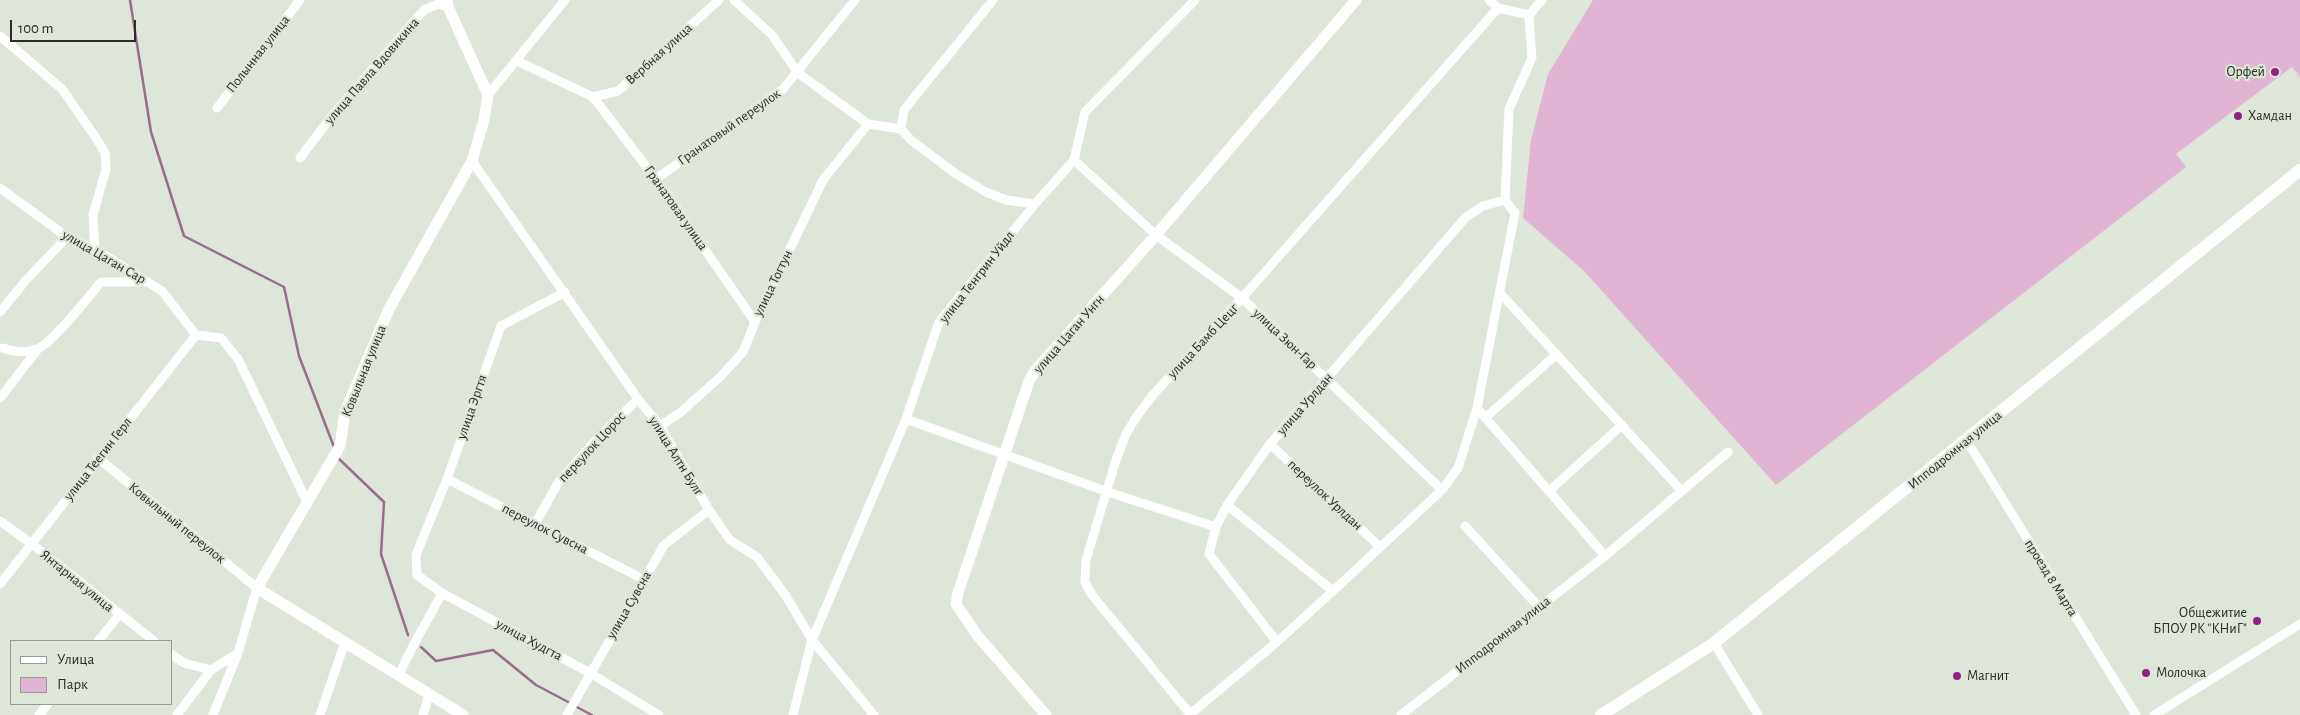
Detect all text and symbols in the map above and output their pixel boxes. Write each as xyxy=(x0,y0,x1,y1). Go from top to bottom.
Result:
scale bar xyxy=(12,10,139,42)
street label: Полынная улица xyxy=(223,12,293,96)
street label: улица Павла Вдовикина xyxy=(321,14,423,128)
street label: Вербная улица xyxy=(622,20,696,88)
text: 100 m xyxy=(18,21,53,36)
place label: Орфей xyxy=(2226,64,2265,80)
marker: Орфей xyxy=(2269,66,2281,78)
street label: Гранатовый переулок xyxy=(674,85,784,169)
place label: Хамдан xyxy=(2248,108,2292,124)
marker: Хамдан xyxy=(2232,110,2244,122)
street label: Гранатовая улица xyxy=(640,162,712,254)
street label: улица Цаган Сар xyxy=(59,226,149,288)
street label: улица Тенгрин Уйдл xyxy=(936,228,1018,326)
street label: улица Тогтун xyxy=(750,247,796,319)
street label: улица Цаган Унгн xyxy=(1030,291,1108,377)
street label: улица Бамб Цецг xyxy=(1164,300,1242,382)
street label: улица Зюн-Гар xyxy=(1249,305,1321,373)
street label: Ковыльная улица xyxy=(338,323,390,419)
street label: улица Урлдан xyxy=(1273,369,1337,439)
street label: улица Эргтя xyxy=(453,372,491,442)
street label: Ипподромная улица xyxy=(1905,407,2005,493)
street label: переулок Цорос xyxy=(555,408,629,486)
street label: улица Алтн Булг xyxy=(645,413,707,499)
street label: улица Теегин Герл xyxy=(60,414,136,504)
street label: переулок Урлдан xyxy=(1284,456,1366,534)
street label: Ковыльный переулок xyxy=(125,479,229,567)
street label: переулок Сувсна xyxy=(499,500,591,558)
street label: проезд 8 Марта xyxy=(2021,536,2081,620)
street label: Янтарная улица xyxy=(37,546,117,616)
street label: улица Сувсна xyxy=(603,568,655,642)
street label: Ипподромная улица xyxy=(1452,593,1554,677)
place label: Общежитие БПОУ РК "КНиГ" xyxy=(2153,605,2247,638)
street label: улица Худгта xyxy=(493,615,565,665)
marker: Общежитие БПОУ РК "КНиГ" xyxy=(2251,615,2263,627)
legend xyxy=(10,640,172,705)
text: Улица xyxy=(57,652,94,667)
place label: Молочка xyxy=(2156,665,2206,681)
marker: Молочка xyxy=(2140,667,2152,679)
place label: Магнит xyxy=(1967,668,2009,684)
marker: Магнит xyxy=(1951,670,1963,682)
text: Парк xyxy=(57,677,88,692)

